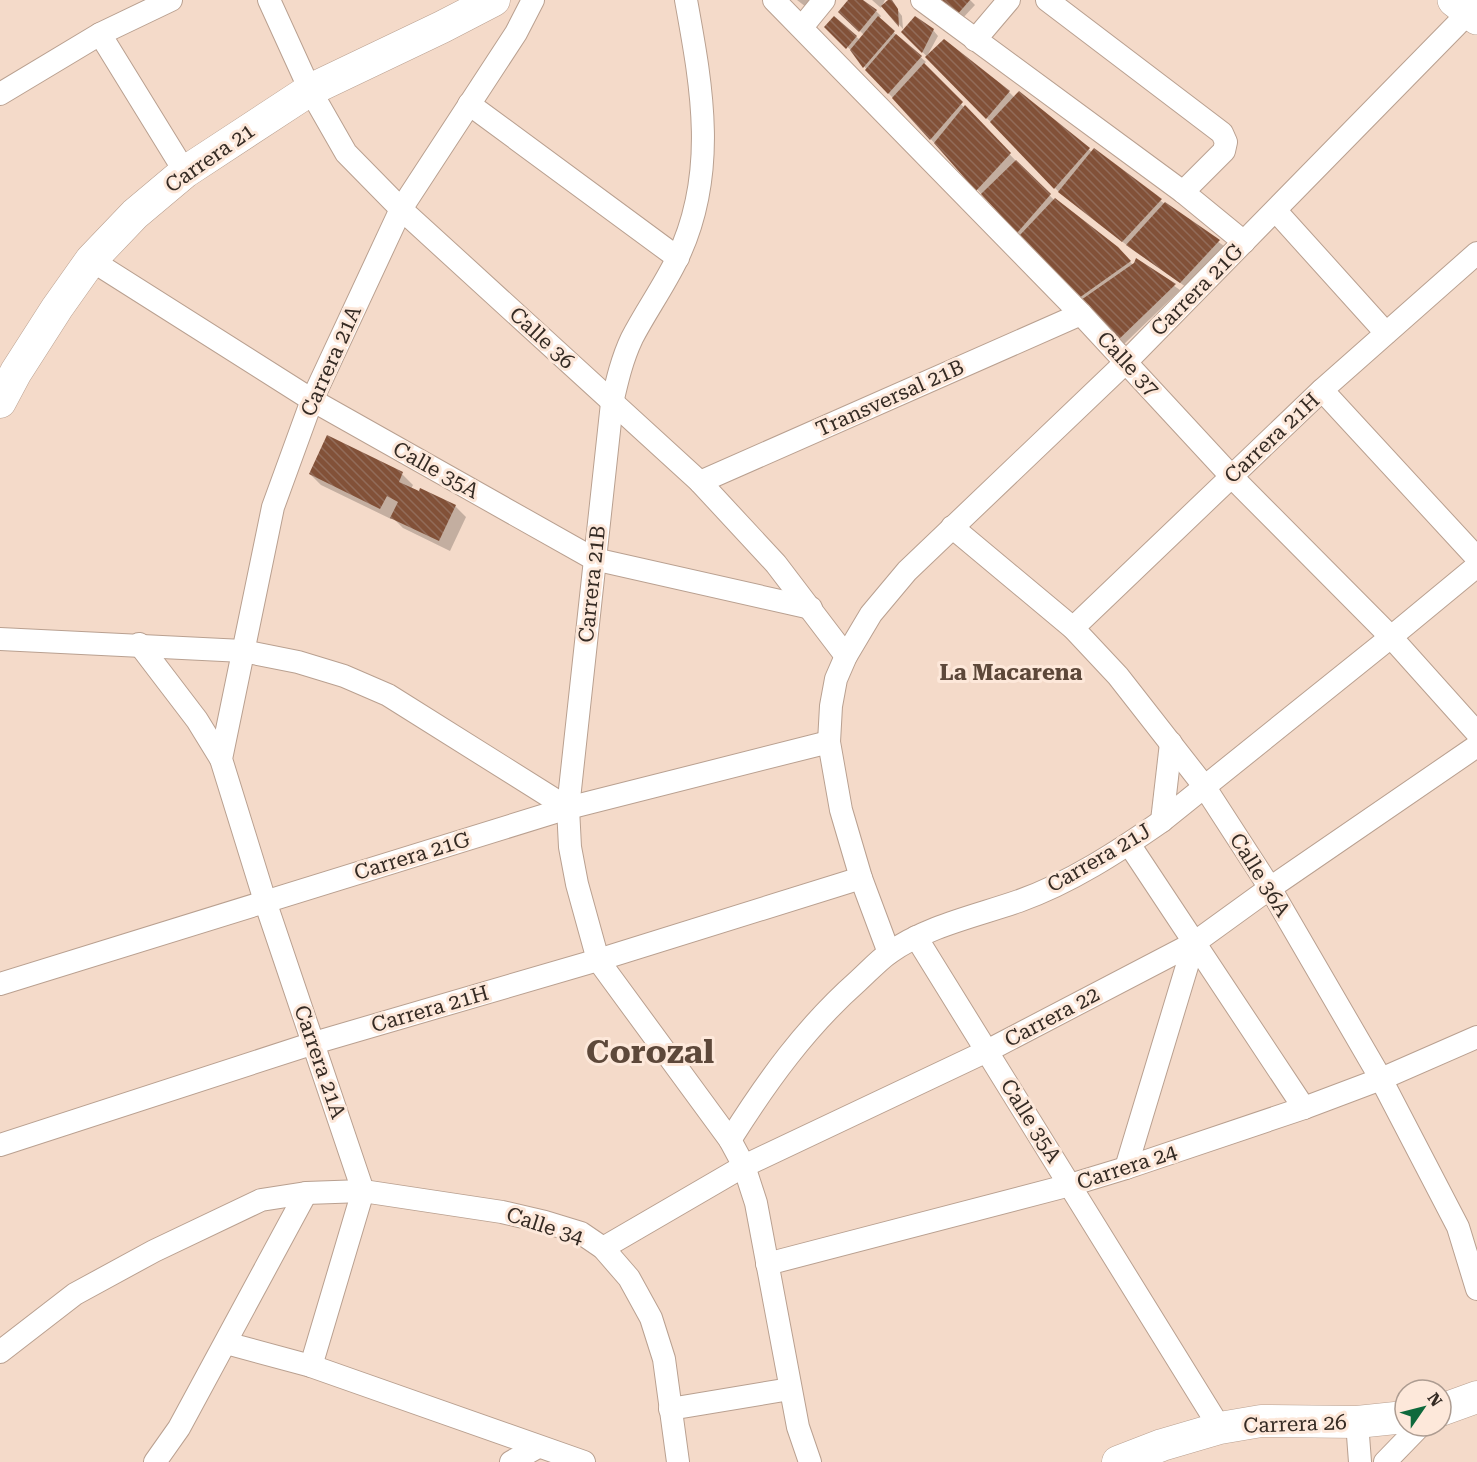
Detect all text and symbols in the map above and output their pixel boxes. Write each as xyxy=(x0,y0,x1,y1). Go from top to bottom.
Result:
street label: Carrera 21 xyxy=(161,118,259,198)
street label: Carrera 21G xyxy=(1146,239,1248,341)
street label: Carrera 21A xyxy=(296,302,366,420)
street label: Calle 36 xyxy=(505,302,579,374)
street label: Calle 37 xyxy=(1092,327,1164,402)
street label: Transversal 21B xyxy=(812,355,968,441)
street label: Carrera 21H xyxy=(1220,388,1324,488)
street label: Calle 35A xyxy=(389,437,483,504)
street label: Carrera 21B xyxy=(574,524,610,644)
district label: La Macarena xyxy=(940,660,1083,685)
street label: Carrera 21J xyxy=(1043,819,1155,897)
street label: Carrera 21G xyxy=(351,827,473,885)
street label: Calle 36A xyxy=(1225,829,1295,922)
street label: Carrera 21H xyxy=(368,981,492,1037)
street label: Carrera 22 xyxy=(1001,982,1103,1052)
street label: Carrera 21A xyxy=(289,1002,351,1122)
district label: Corozal xyxy=(586,1032,714,1071)
street label: Calle 35A xyxy=(996,1075,1066,1168)
street label: Carrera 24 xyxy=(1074,1139,1180,1194)
street label: Calle 34 xyxy=(503,1202,587,1250)
north arrow xyxy=(1393,1378,1453,1438)
text: N xyxy=(1424,1389,1446,1410)
street label: Carrera 26 xyxy=(1243,1410,1347,1438)

